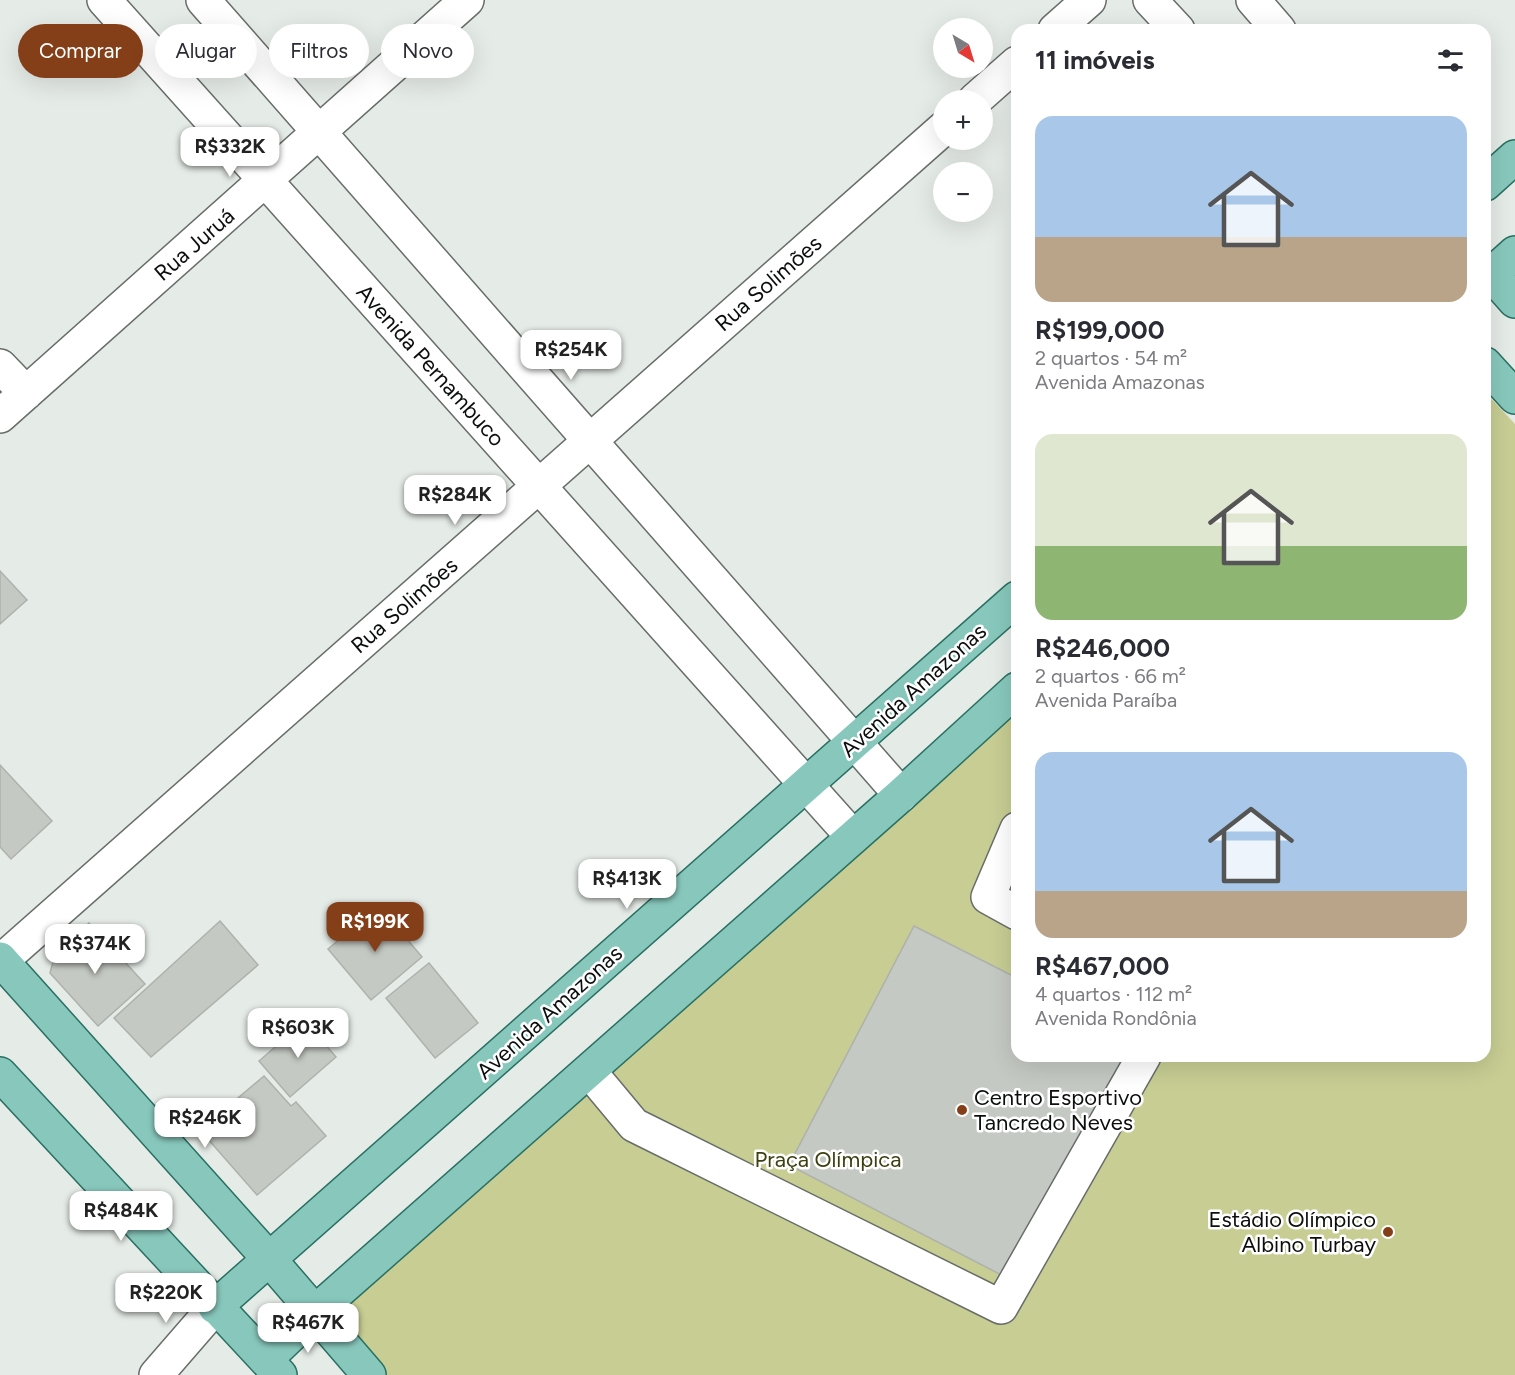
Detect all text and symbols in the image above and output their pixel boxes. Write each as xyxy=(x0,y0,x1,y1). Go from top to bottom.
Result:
north arrow xyxy=(933,18,993,78)
map controls xyxy=(933,18,993,222)
chip: Comprar xyxy=(18,24,143,78)
chip: Alugar xyxy=(155,24,257,78)
chip: Filtros xyxy=(269,24,369,78)
chip: Novo xyxy=(381,24,474,78)
text: 11 imóveis xyxy=(1035,44,1155,76)
icon: filters xyxy=(1434,44,1467,77)
button: + xyxy=(933,90,993,150)
pin: R$332K xyxy=(181,127,279,178)
text: R$332K xyxy=(194,134,266,158)
icon: home xyxy=(1197,155,1305,263)
button: − xyxy=(933,162,993,222)
street label: Rua Juruá xyxy=(149,202,240,286)
street label: Rua Solimões xyxy=(709,230,827,337)
street label: Avenida Pernambuco xyxy=(351,279,511,452)
text: R$199,000 xyxy=(1035,314,1165,346)
pin: R$254K xyxy=(522,330,620,381)
text: R$254K xyxy=(534,337,608,361)
text: 2 quartos · 54 m² xyxy=(1035,346,1187,370)
text: Avenida Amazonas xyxy=(1035,370,1205,394)
icon: home xyxy=(1197,473,1305,581)
pin: R$284K xyxy=(406,475,504,526)
text: R$284K xyxy=(418,482,492,506)
street label: Rua Solimões xyxy=(345,552,463,659)
street label: Avenida Amazonas xyxy=(835,618,992,763)
text: R$246,000 xyxy=(1035,632,1170,664)
text: 2 quartos · 66 m² xyxy=(1035,664,1186,688)
text: Avenida Paraíba xyxy=(1035,688,1177,712)
icon: home xyxy=(1197,791,1305,899)
pin: R$413K xyxy=(578,859,676,910)
text: R$413K xyxy=(592,866,662,890)
pin: R$199K xyxy=(326,902,424,953)
text: R$199K xyxy=(341,909,409,933)
pin: R$374K xyxy=(46,924,144,975)
text: R$374K xyxy=(59,931,131,955)
street label: Avenida Amazonas xyxy=(471,940,628,1085)
text: R$467,000 xyxy=(1035,950,1169,982)
text: 4 quartos · 112 m² xyxy=(1035,982,1192,1006)
text: Avenida Rondônia xyxy=(1035,1006,1197,1030)
pin: R$603K xyxy=(249,1008,347,1059)
text: R$603K xyxy=(262,1015,334,1039)
place label: Centro Esportivo Tancredo Neves xyxy=(974,1084,1142,1136)
pin: R$246K xyxy=(156,1098,254,1149)
marker: Centro Esportivo Tancredo Neves xyxy=(955,1103,969,1117)
text: R$246K xyxy=(168,1105,242,1129)
park label: Praça Olímpica xyxy=(755,1146,901,1173)
pin: R$484K xyxy=(72,1191,170,1242)
text: R$484K xyxy=(84,1198,158,1222)
place label: Estádio Olímpico Albino Turbay xyxy=(1209,1206,1376,1258)
marker: Estádio Olímpico Albino Turbay xyxy=(1381,1225,1395,1239)
pin: R$220K xyxy=(117,1273,215,1324)
text: R$220K xyxy=(129,1280,203,1304)
pin: R$467K xyxy=(259,1303,357,1354)
text: R$467K xyxy=(272,1310,344,1334)

